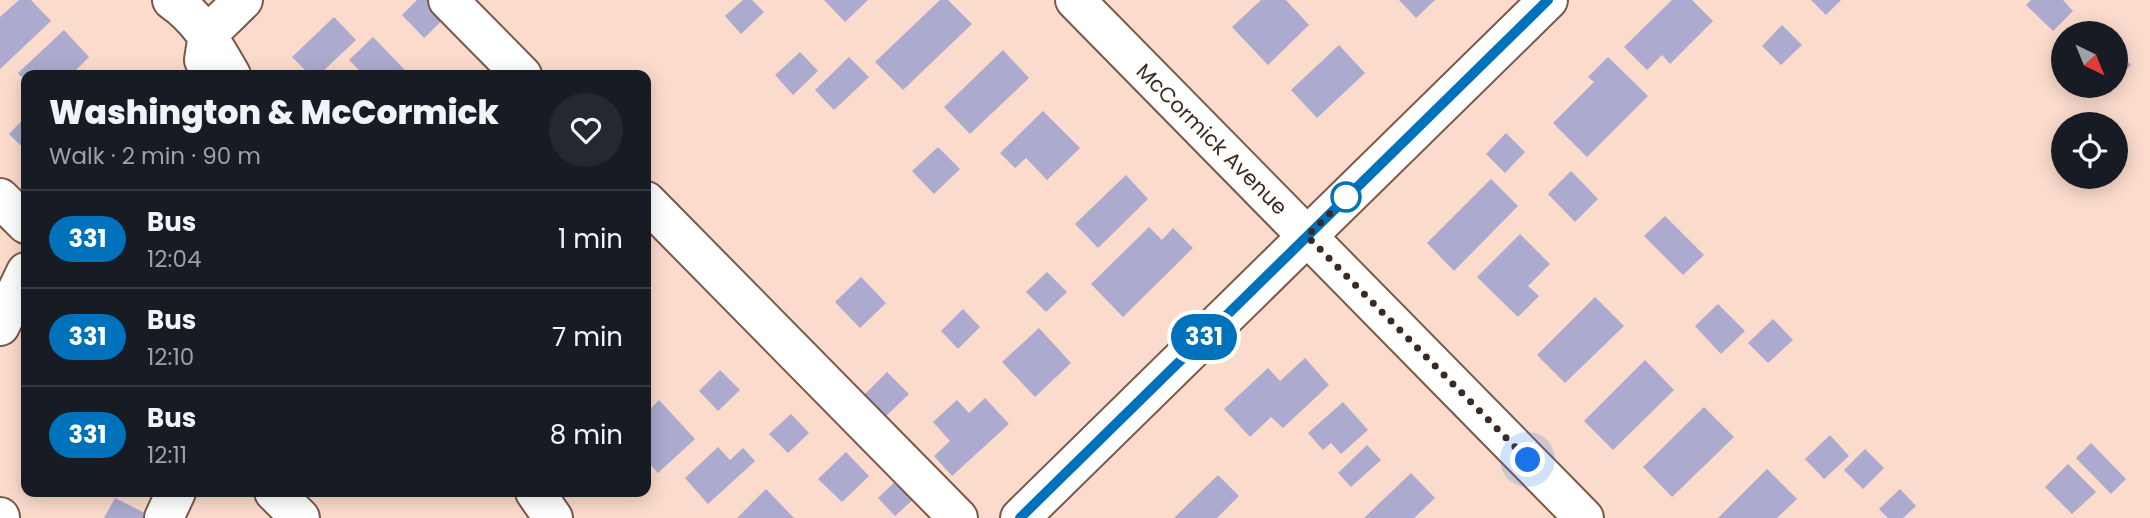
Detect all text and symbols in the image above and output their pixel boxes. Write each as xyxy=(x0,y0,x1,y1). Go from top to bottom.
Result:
north arrow xyxy=(2051,21,2128,98)
map controls xyxy=(2051,21,2128,189)
street label: McCormick Avenue xyxy=(1130,57,1294,221)
text: Washington & McCormick xyxy=(49,89,499,136)
button: heart xyxy=(549,93,623,167)
button: locate xyxy=(2051,112,2128,189)
text: Walk · 2 min · 90 m xyxy=(49,140,261,172)
unlabelled marker xyxy=(1331,182,1361,212)
text: Bus xyxy=(147,204,196,240)
text: 1 min xyxy=(558,221,623,257)
text: 331 xyxy=(68,222,107,255)
text: 12:04 xyxy=(147,243,201,275)
text: Bus xyxy=(147,302,196,338)
line badge: 331 xyxy=(1164,314,1244,360)
text: 7 min xyxy=(552,319,623,355)
text: 331 xyxy=(68,320,107,353)
text: 331 xyxy=(1185,320,1223,353)
text: 12:10 xyxy=(147,341,194,373)
text: Bus xyxy=(147,400,196,436)
text: 8 min xyxy=(550,417,623,453)
text: 331 xyxy=(68,418,107,451)
text: 12:11 xyxy=(147,439,187,471)
your location xyxy=(1510,442,1545,477)

